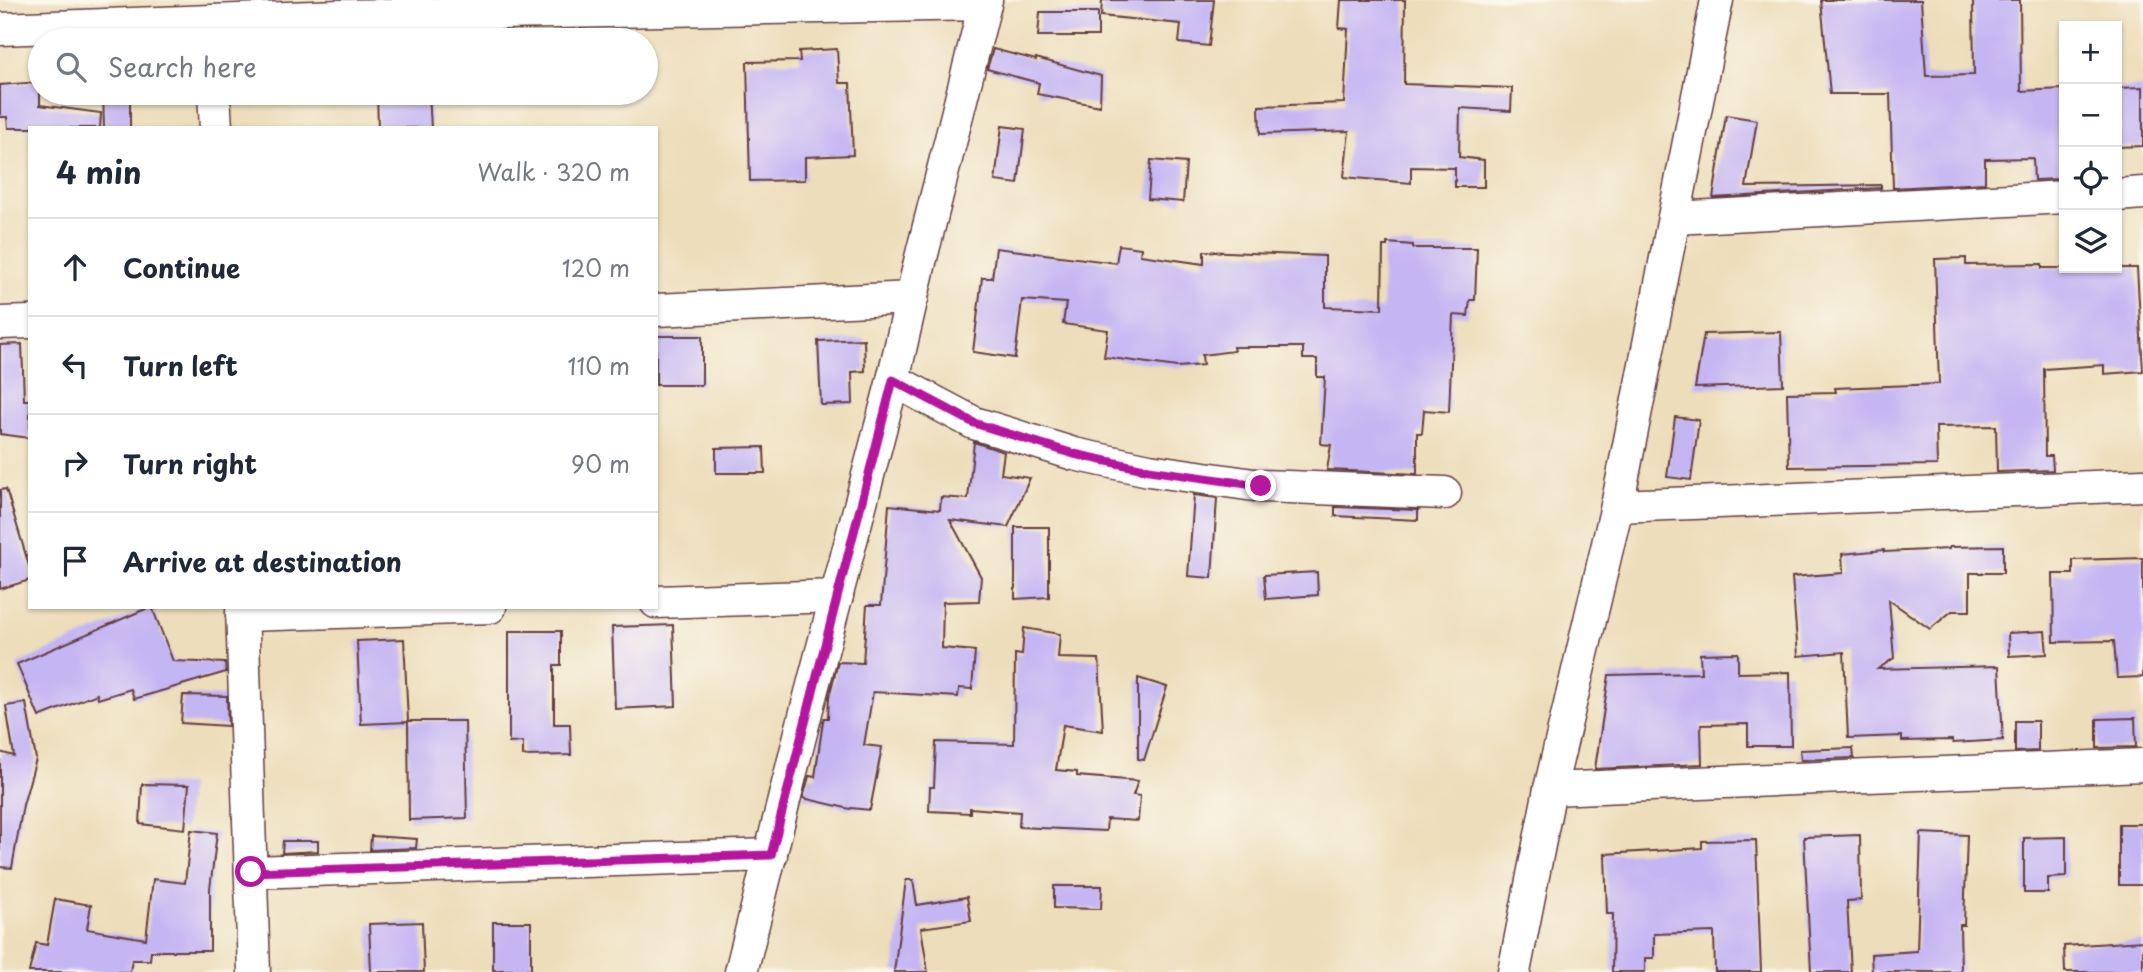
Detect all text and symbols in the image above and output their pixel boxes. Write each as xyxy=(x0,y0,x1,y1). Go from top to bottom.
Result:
map controls xyxy=(2059,21,2122,273)
button: + xyxy=(2059,21,2122,84)
search box xyxy=(28,28,658,105)
text: Search here xyxy=(108,47,257,86)
icon: search xyxy=(52,48,90,86)
button: − xyxy=(2059,84,2122,147)
button: locate xyxy=(2059,147,2122,210)
text: 4 min xyxy=(56,149,142,194)
text: Walk · 320 m xyxy=(477,154,630,189)
button: layers xyxy=(2059,210,2122,273)
icon: ahead xyxy=(56,248,94,286)
text: Continue xyxy=(123,248,240,287)
text: 120 m xyxy=(562,250,630,285)
icon: left xyxy=(56,346,94,384)
text: Turn left xyxy=(123,346,238,385)
text: 110 m xyxy=(568,348,630,383)
icon: right xyxy=(56,444,94,482)
text: Turn right xyxy=(123,444,257,483)
text: 90 m xyxy=(571,446,630,481)
route end xyxy=(1245,470,1276,501)
icon: arrive xyxy=(56,542,94,580)
text: Arrive at destination xyxy=(123,542,402,581)
route start xyxy=(235,856,266,887)

